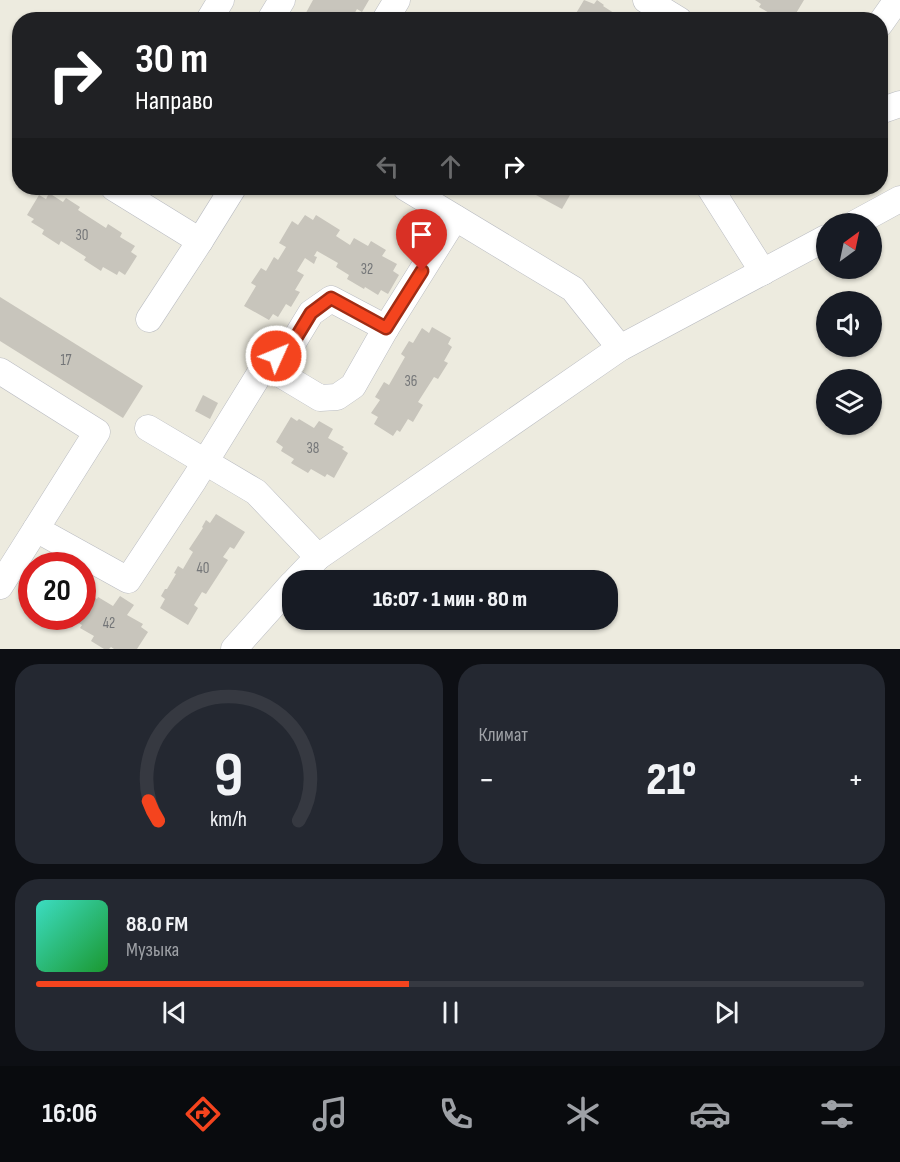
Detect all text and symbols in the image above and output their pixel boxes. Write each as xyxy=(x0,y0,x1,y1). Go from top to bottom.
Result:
text: 30 m xyxy=(135,34,208,85)
icon: right xyxy=(36,36,114,114)
text: Направо xyxy=(135,85,213,117)
icon: left xyxy=(371,150,404,183)
icon: ahead xyxy=(434,150,467,183)
icon: right xyxy=(497,150,530,183)
pin xyxy=(396,209,447,271)
north arrow xyxy=(816,213,882,279)
map controls xyxy=(816,213,882,435)
icon: arrive xyxy=(405,218,438,251)
house number: 30 xyxy=(76,226,88,245)
house number: 32 xyxy=(361,260,373,279)
button: sound xyxy=(816,291,882,357)
position arrow xyxy=(244,324,308,388)
house number: 17 xyxy=(60,351,72,370)
button: layers xyxy=(816,369,882,435)
house number: 36 xyxy=(405,372,417,391)
house number: 38 xyxy=(307,439,319,458)
speed limit sign: 20 xyxy=(18,552,96,630)
house number: 40 xyxy=(197,559,209,578)
text: 16:07 · 1 мин · 80 m xyxy=(373,586,527,613)
house number: 42 xyxy=(103,614,115,633)
text: Климат xyxy=(479,723,528,747)
text: 9 xyxy=(214,739,244,814)
text: 21° xyxy=(646,753,696,808)
text: − xyxy=(479,760,495,800)
text: + xyxy=(848,760,864,800)
text: km/h xyxy=(210,807,247,832)
text: 88.0 FM xyxy=(126,911,188,938)
text: Музыка xyxy=(126,938,179,962)
icon: previous xyxy=(158,996,191,1029)
icon: pause xyxy=(434,996,467,1029)
icon: next xyxy=(710,996,743,1029)
icon: directions xyxy=(182,1093,224,1135)
icon: music xyxy=(309,1093,351,1135)
icon: phone xyxy=(435,1093,477,1135)
icon: climate xyxy=(562,1093,604,1135)
icon: car xyxy=(689,1093,731,1135)
icon: filters xyxy=(816,1093,858,1135)
text: 16:06 xyxy=(42,1098,97,1130)

